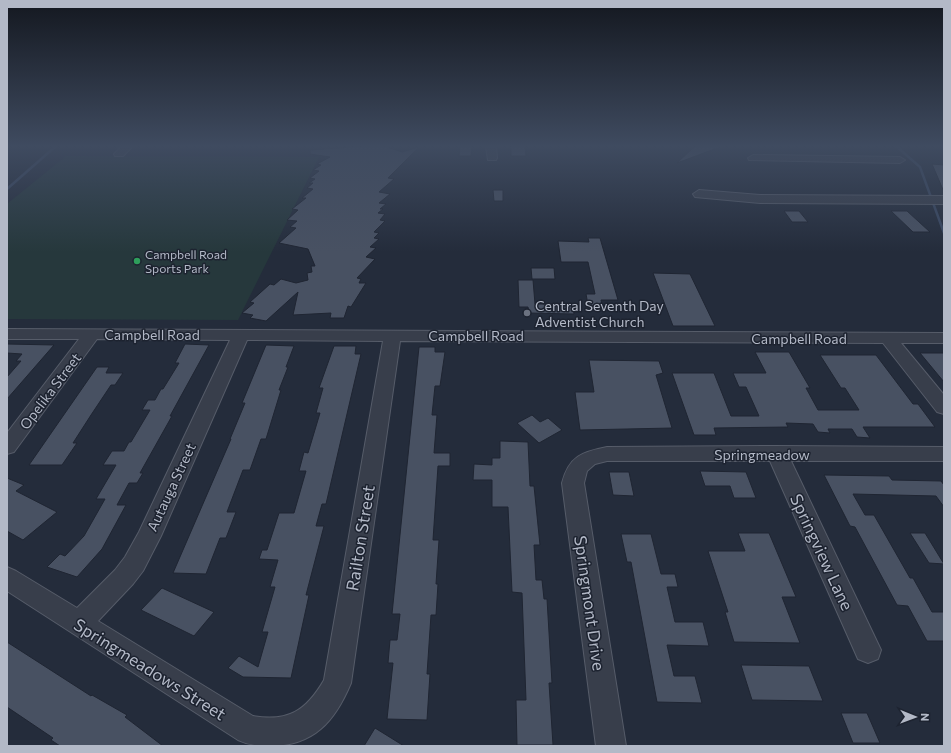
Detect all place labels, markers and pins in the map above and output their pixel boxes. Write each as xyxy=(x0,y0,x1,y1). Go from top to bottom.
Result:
place label: Campbell Road Sports Park xyxy=(145,247,227,275)
marker: Campbell Road Sports Park xyxy=(132,256,142,266)
place label: Central Seventh Day Adventist Church xyxy=(535,297,664,330)
marker: Central Seventh Day Adventist Church xyxy=(522,308,532,318)

